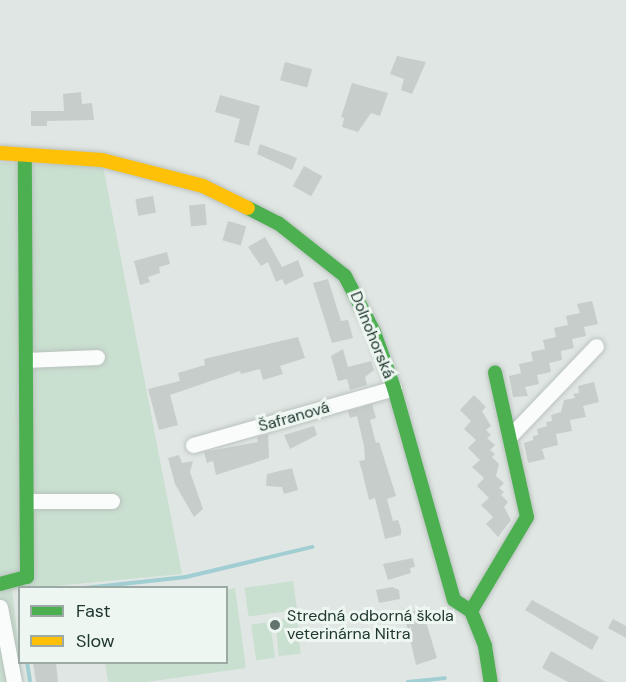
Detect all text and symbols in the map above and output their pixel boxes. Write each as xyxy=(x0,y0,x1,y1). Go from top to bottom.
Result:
street label: Dolnohorská xyxy=(346,289,398,381)
street label: Šafranová xyxy=(256,398,332,436)
legend xyxy=(18,586,228,664)
text: Fast xyxy=(76,599,111,623)
place label: Stredná odborná škola veterinárna Nitra xyxy=(287,606,454,644)
marker: Stredná odborná škola veterinárna Nitra xyxy=(268,618,282,632)
text: Slow xyxy=(76,629,115,653)

